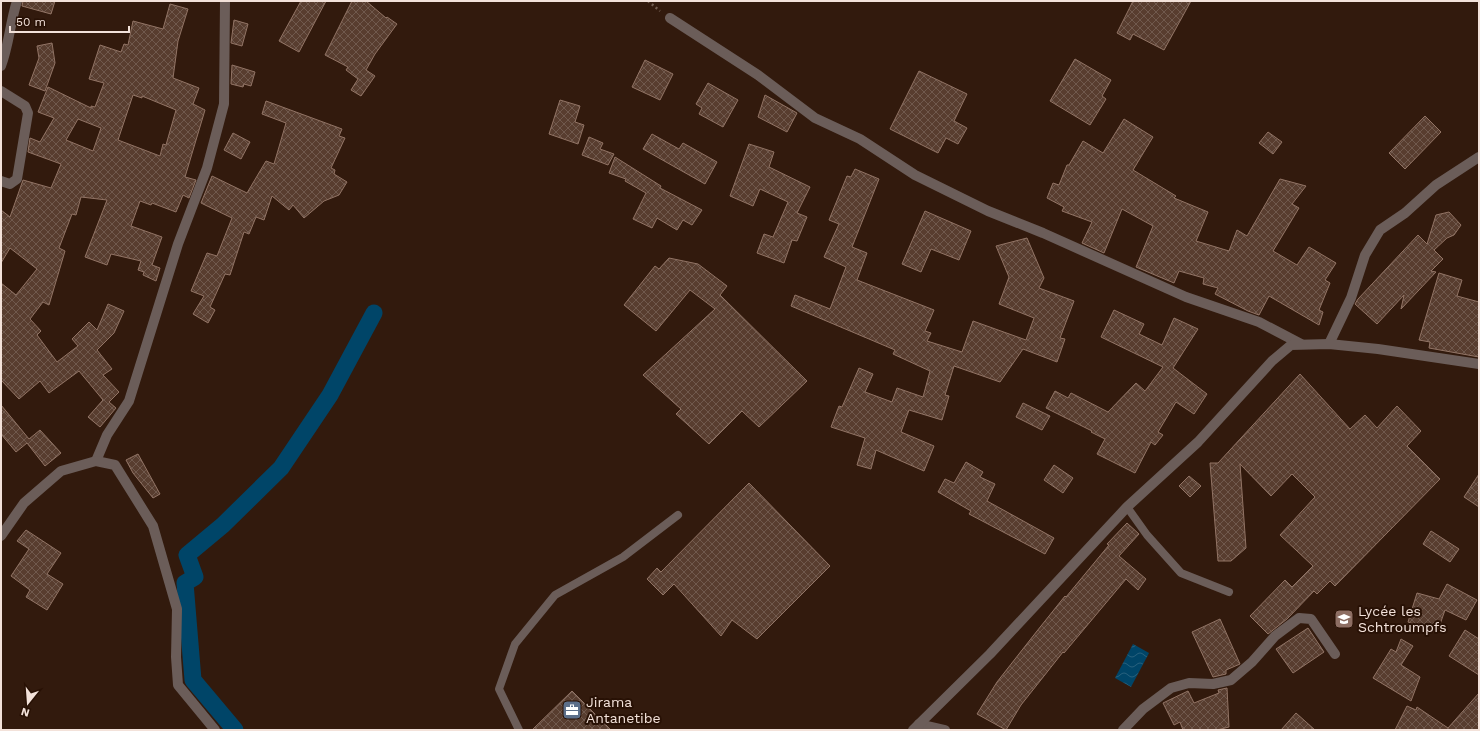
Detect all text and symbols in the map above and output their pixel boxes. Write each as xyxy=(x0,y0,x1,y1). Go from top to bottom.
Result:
scale bar xyxy=(10,8,129,34)
text: 50 m xyxy=(16,15,46,29)
place label: Lycée les Schtroumpfs xyxy=(1358,603,1447,635)
school or university icon: Lycée les Schtroumpfs xyxy=(1333,608,1355,630)
north arrow xyxy=(8,683,48,723)
place label: Jirama Antanetibe xyxy=(586,694,661,726)
office icon: Jirama Antanetibe xyxy=(561,699,583,721)
text: N xyxy=(19,705,31,719)

